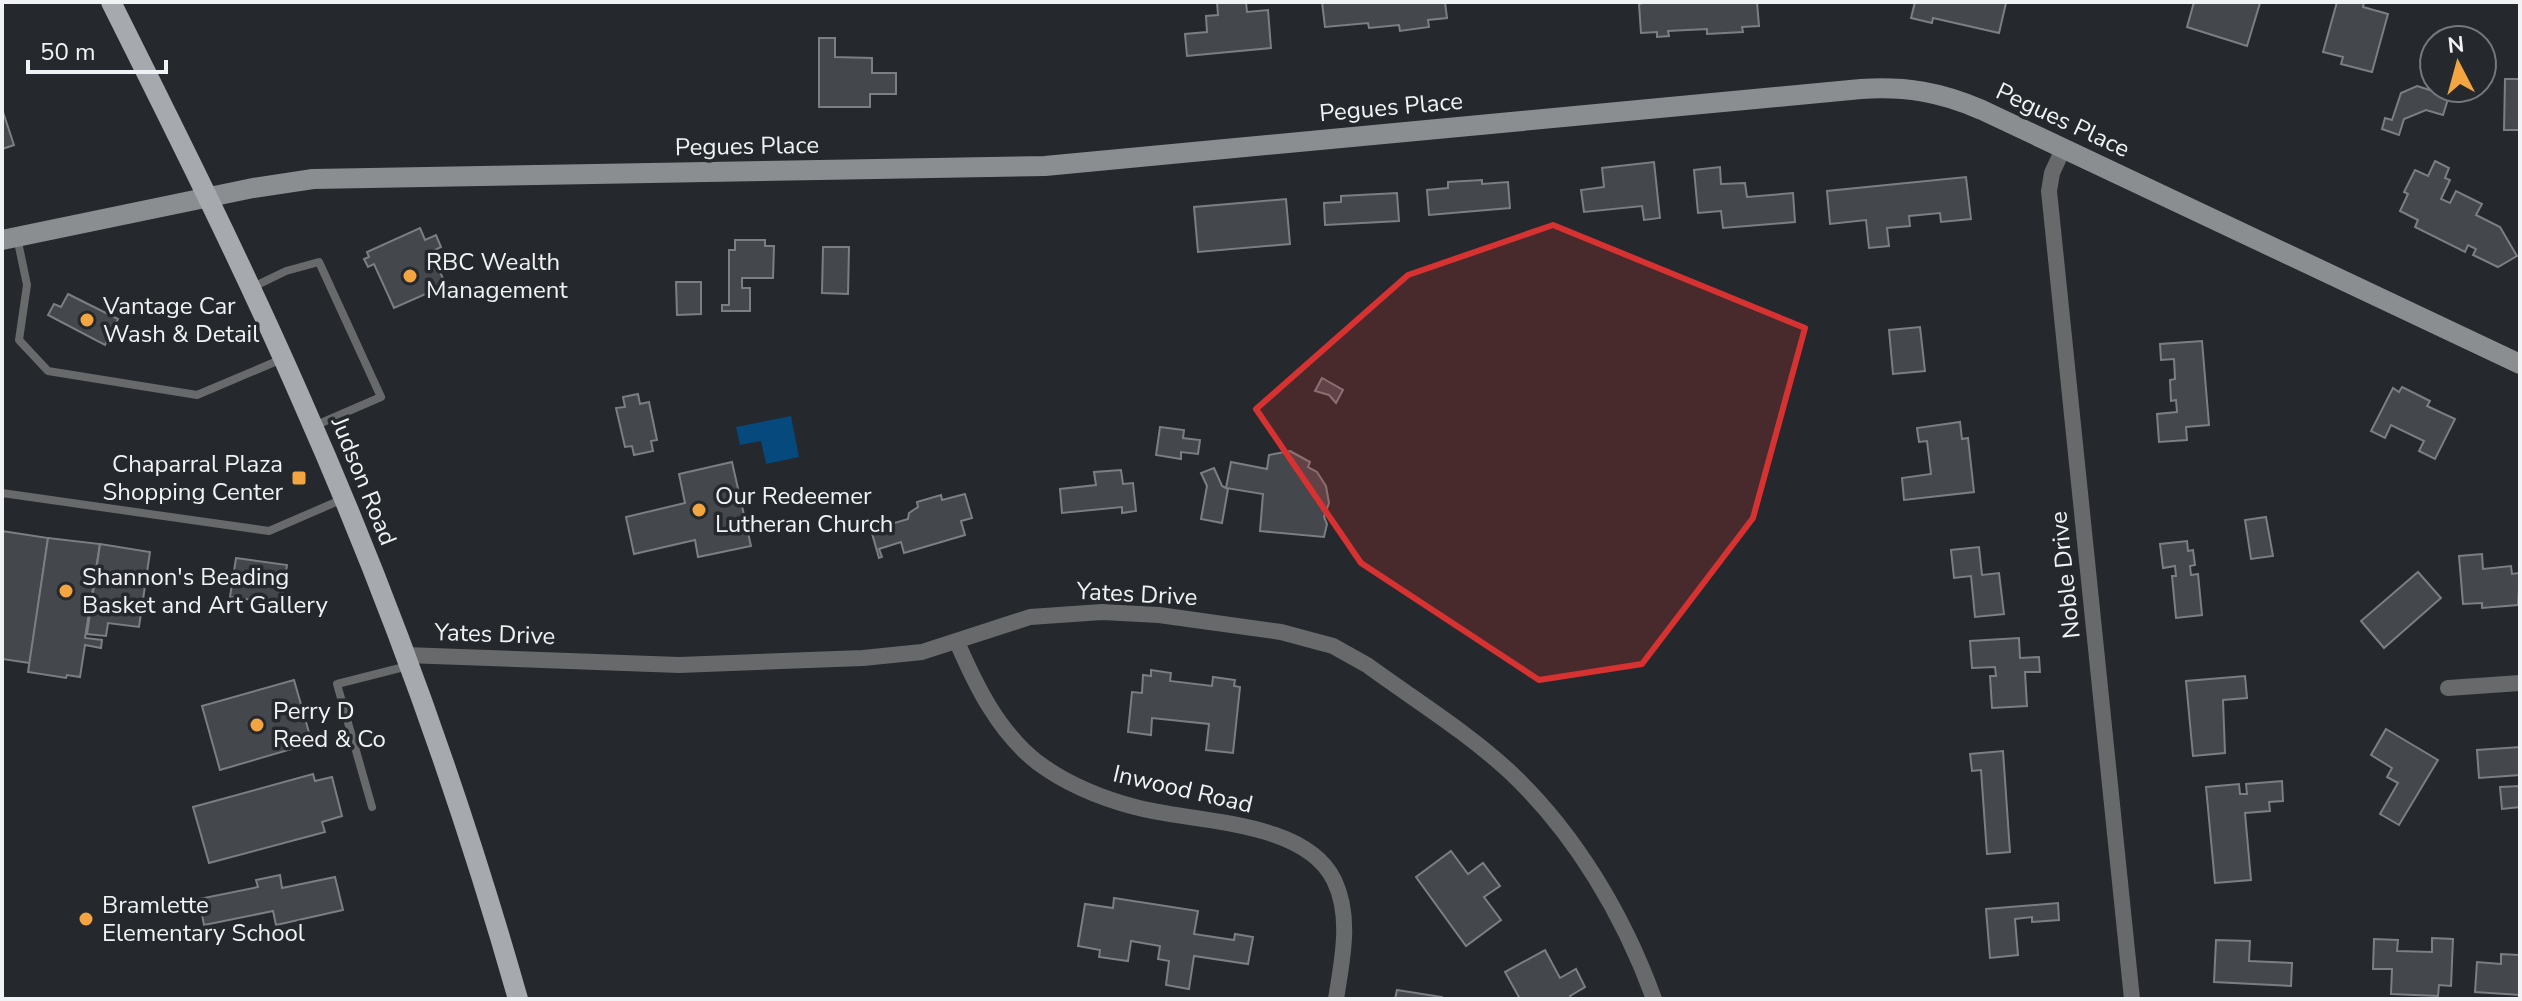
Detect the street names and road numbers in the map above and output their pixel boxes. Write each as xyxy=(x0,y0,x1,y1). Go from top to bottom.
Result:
street label: Pegues Place xyxy=(1991,75,2135,165)
street label: Pegues Place xyxy=(1318,85,1464,129)
street label: Pegues Place xyxy=(675,129,819,163)
street label: Judson Road xyxy=(323,411,404,550)
street label: Noble Drive xyxy=(2042,510,2088,640)
street label: Yates Drive xyxy=(1075,575,1198,613)
street label: Yates Drive xyxy=(433,616,556,652)
street label: Inwood Road xyxy=(1110,757,1256,821)

